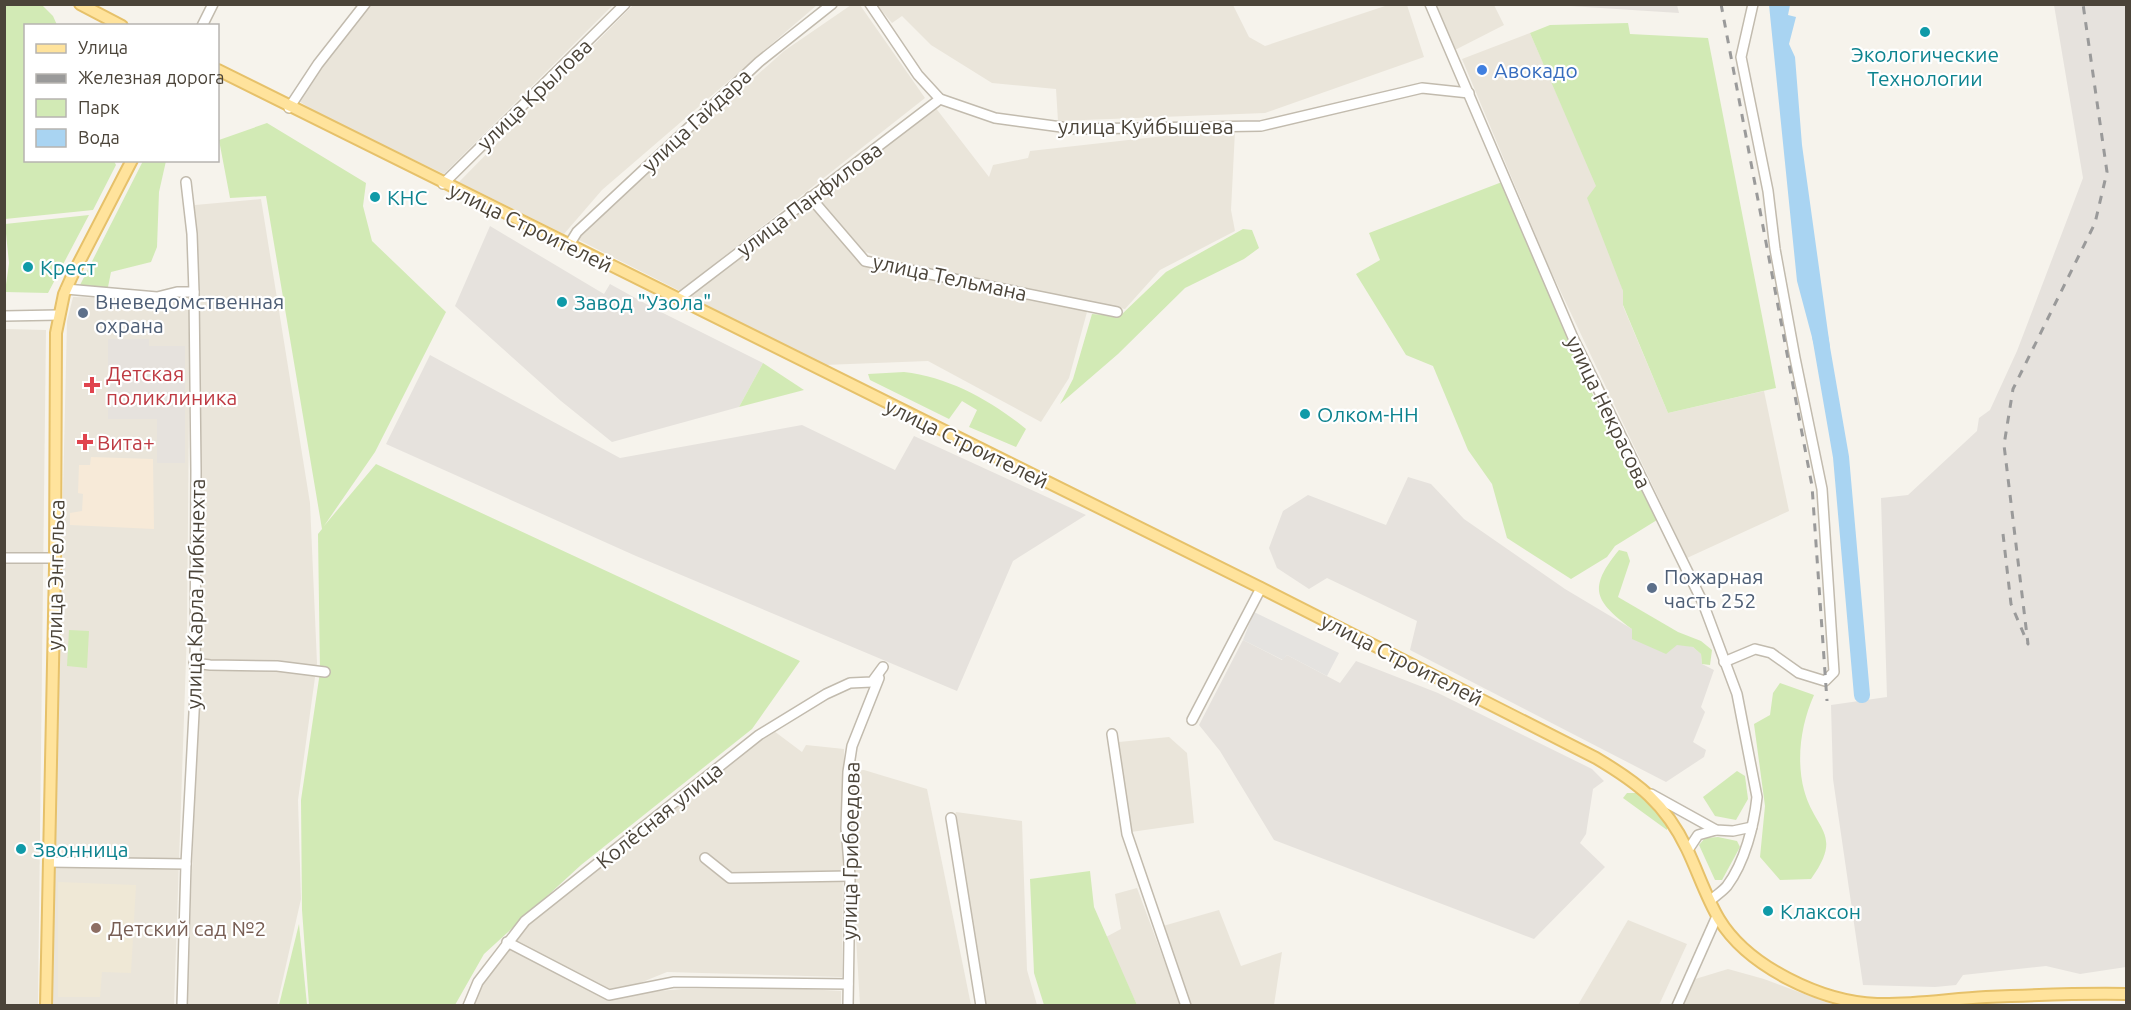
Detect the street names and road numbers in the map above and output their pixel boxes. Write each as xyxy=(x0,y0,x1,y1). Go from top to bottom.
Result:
street label: улица Крылова xyxy=(472,33,596,155)
street label: улица Гайдара xyxy=(637,63,755,177)
street label: улица Куйбышева xyxy=(1058,114,1234,138)
street label: улица Панфилова xyxy=(732,137,886,261)
street label: улица Строителей xyxy=(446,177,616,277)
street label: улица Тельмана xyxy=(871,249,1029,305)
street label: улица Некрасова xyxy=(1562,332,1656,492)
street label: улица Строителей xyxy=(882,393,1052,493)
street label: улица Карла Либкнехта xyxy=(181,478,209,710)
street label: улица Энгельса xyxy=(42,499,68,651)
street label: улица Строителей xyxy=(1317,608,1487,710)
street label: Колёсная улица xyxy=(591,757,727,873)
street label: улица Грибоедова xyxy=(836,761,864,941)

